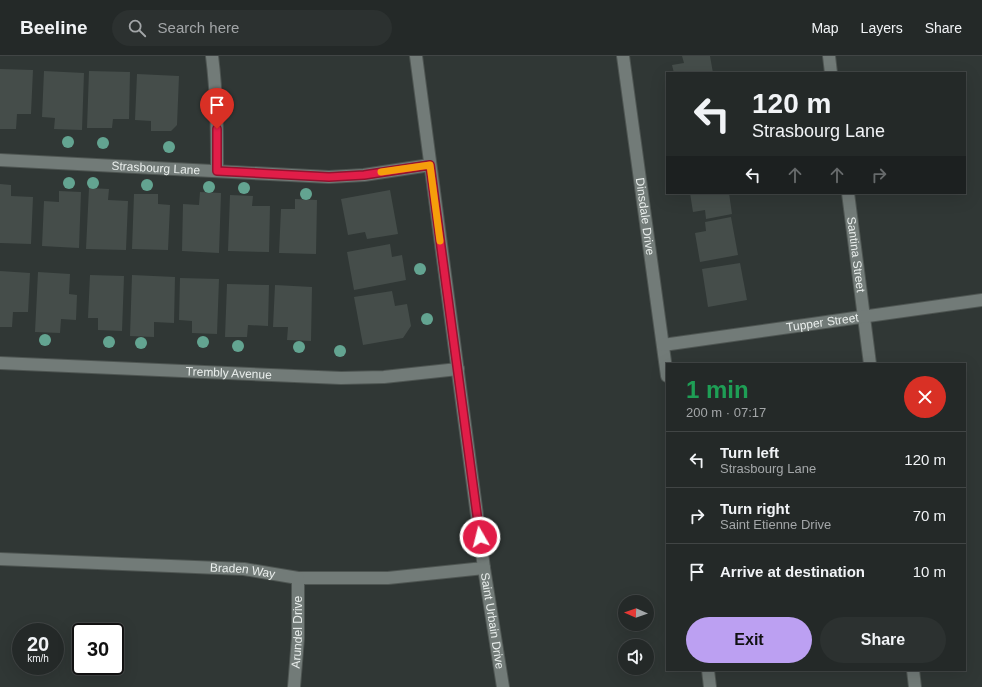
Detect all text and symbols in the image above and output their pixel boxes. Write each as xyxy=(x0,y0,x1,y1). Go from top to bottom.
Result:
search box xyxy=(112,10,392,46)
text: Beeline xyxy=(20,17,88,38)
icon: search xyxy=(126,17,148,39)
text: Search here xyxy=(158,19,239,36)
text: Map xyxy=(811,20,839,36)
text: Layers xyxy=(861,20,903,36)
text: Share xyxy=(925,20,962,36)
pin xyxy=(200,88,234,129)
icon: left xyxy=(686,88,738,140)
text: 120 m xyxy=(752,88,831,119)
icon: arrive xyxy=(206,94,228,116)
text: Strasbourg Lane xyxy=(752,121,885,141)
street label: Strasbourg Lane xyxy=(111,159,201,177)
icon: left xyxy=(742,164,764,186)
icon: ahead xyxy=(784,164,806,186)
icon: ahead xyxy=(826,164,848,186)
icon: right xyxy=(868,164,890,186)
street label: Dinsdale Drive xyxy=(633,177,657,256)
street label: Santina Street xyxy=(844,216,868,294)
street label: Tupper Street xyxy=(785,310,860,335)
street label: Trembly Avenue xyxy=(185,364,272,382)
text: 1 min xyxy=(686,376,749,403)
button: close xyxy=(904,376,946,418)
text: 200 m · 07:17 xyxy=(686,405,766,420)
text: Turn left xyxy=(720,444,779,461)
icon: left xyxy=(686,449,708,471)
text: 120 m xyxy=(904,451,946,468)
text: Strasbourg Lane xyxy=(720,461,816,476)
text: Turn right xyxy=(720,500,790,517)
icon: right xyxy=(686,505,708,527)
text: 70 m xyxy=(913,507,946,524)
position arrow xyxy=(459,516,501,558)
text: Saint Etienne Drive xyxy=(720,517,831,532)
street label: Braden Way xyxy=(210,561,276,581)
icon: arrive xyxy=(686,561,708,583)
text: Arrive at destination xyxy=(720,563,865,580)
text: 10 m xyxy=(913,563,946,580)
street label: Saint Urbain Drive xyxy=(478,572,507,670)
street label: Arundel Drive xyxy=(289,595,305,669)
north arrow xyxy=(618,595,654,631)
map controls xyxy=(618,595,654,675)
button: Exit xyxy=(686,617,812,663)
button: Share xyxy=(820,617,946,663)
speed limit sign: 30 xyxy=(72,623,124,675)
text: 20 xyxy=(27,633,49,655)
button: sound xyxy=(618,639,654,675)
text: km/h xyxy=(27,653,49,664)

